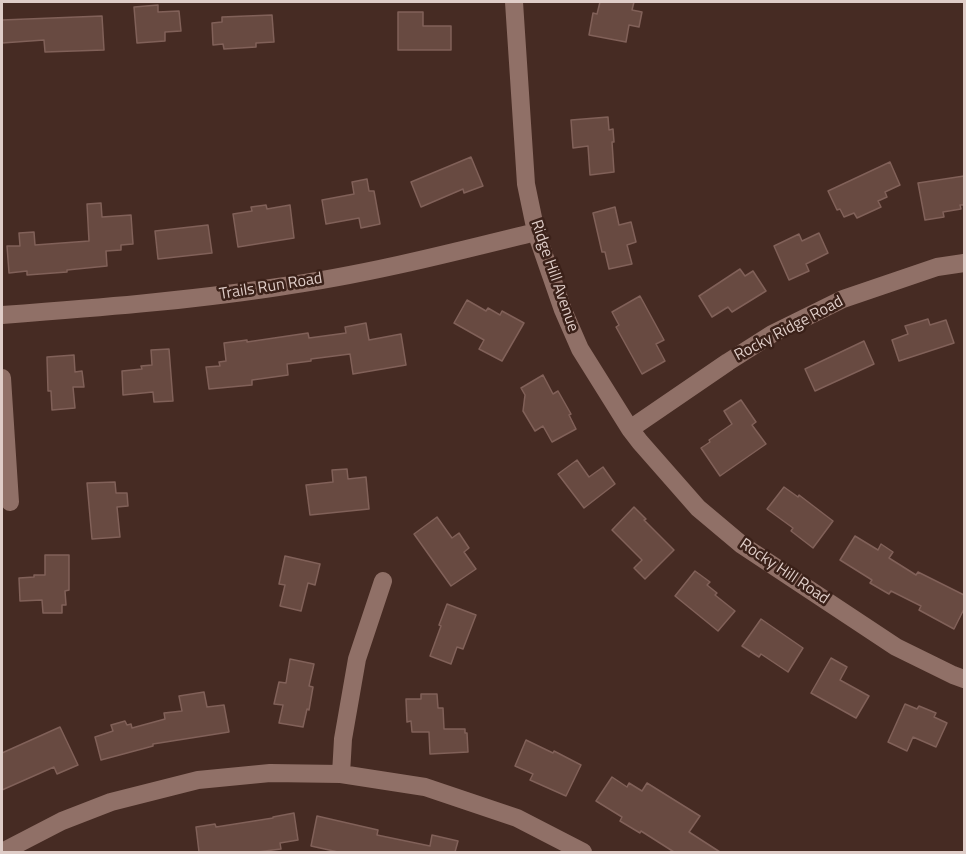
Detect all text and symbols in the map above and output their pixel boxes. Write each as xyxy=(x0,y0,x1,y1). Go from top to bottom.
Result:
street label: Ridge Hill Avenue xyxy=(526,218,582,334)
street label: Trails Run Road xyxy=(218,269,324,305)
street label: Rocky Ridge Road xyxy=(731,292,847,366)
street label: Rocky Hill Road xyxy=(736,535,832,609)

